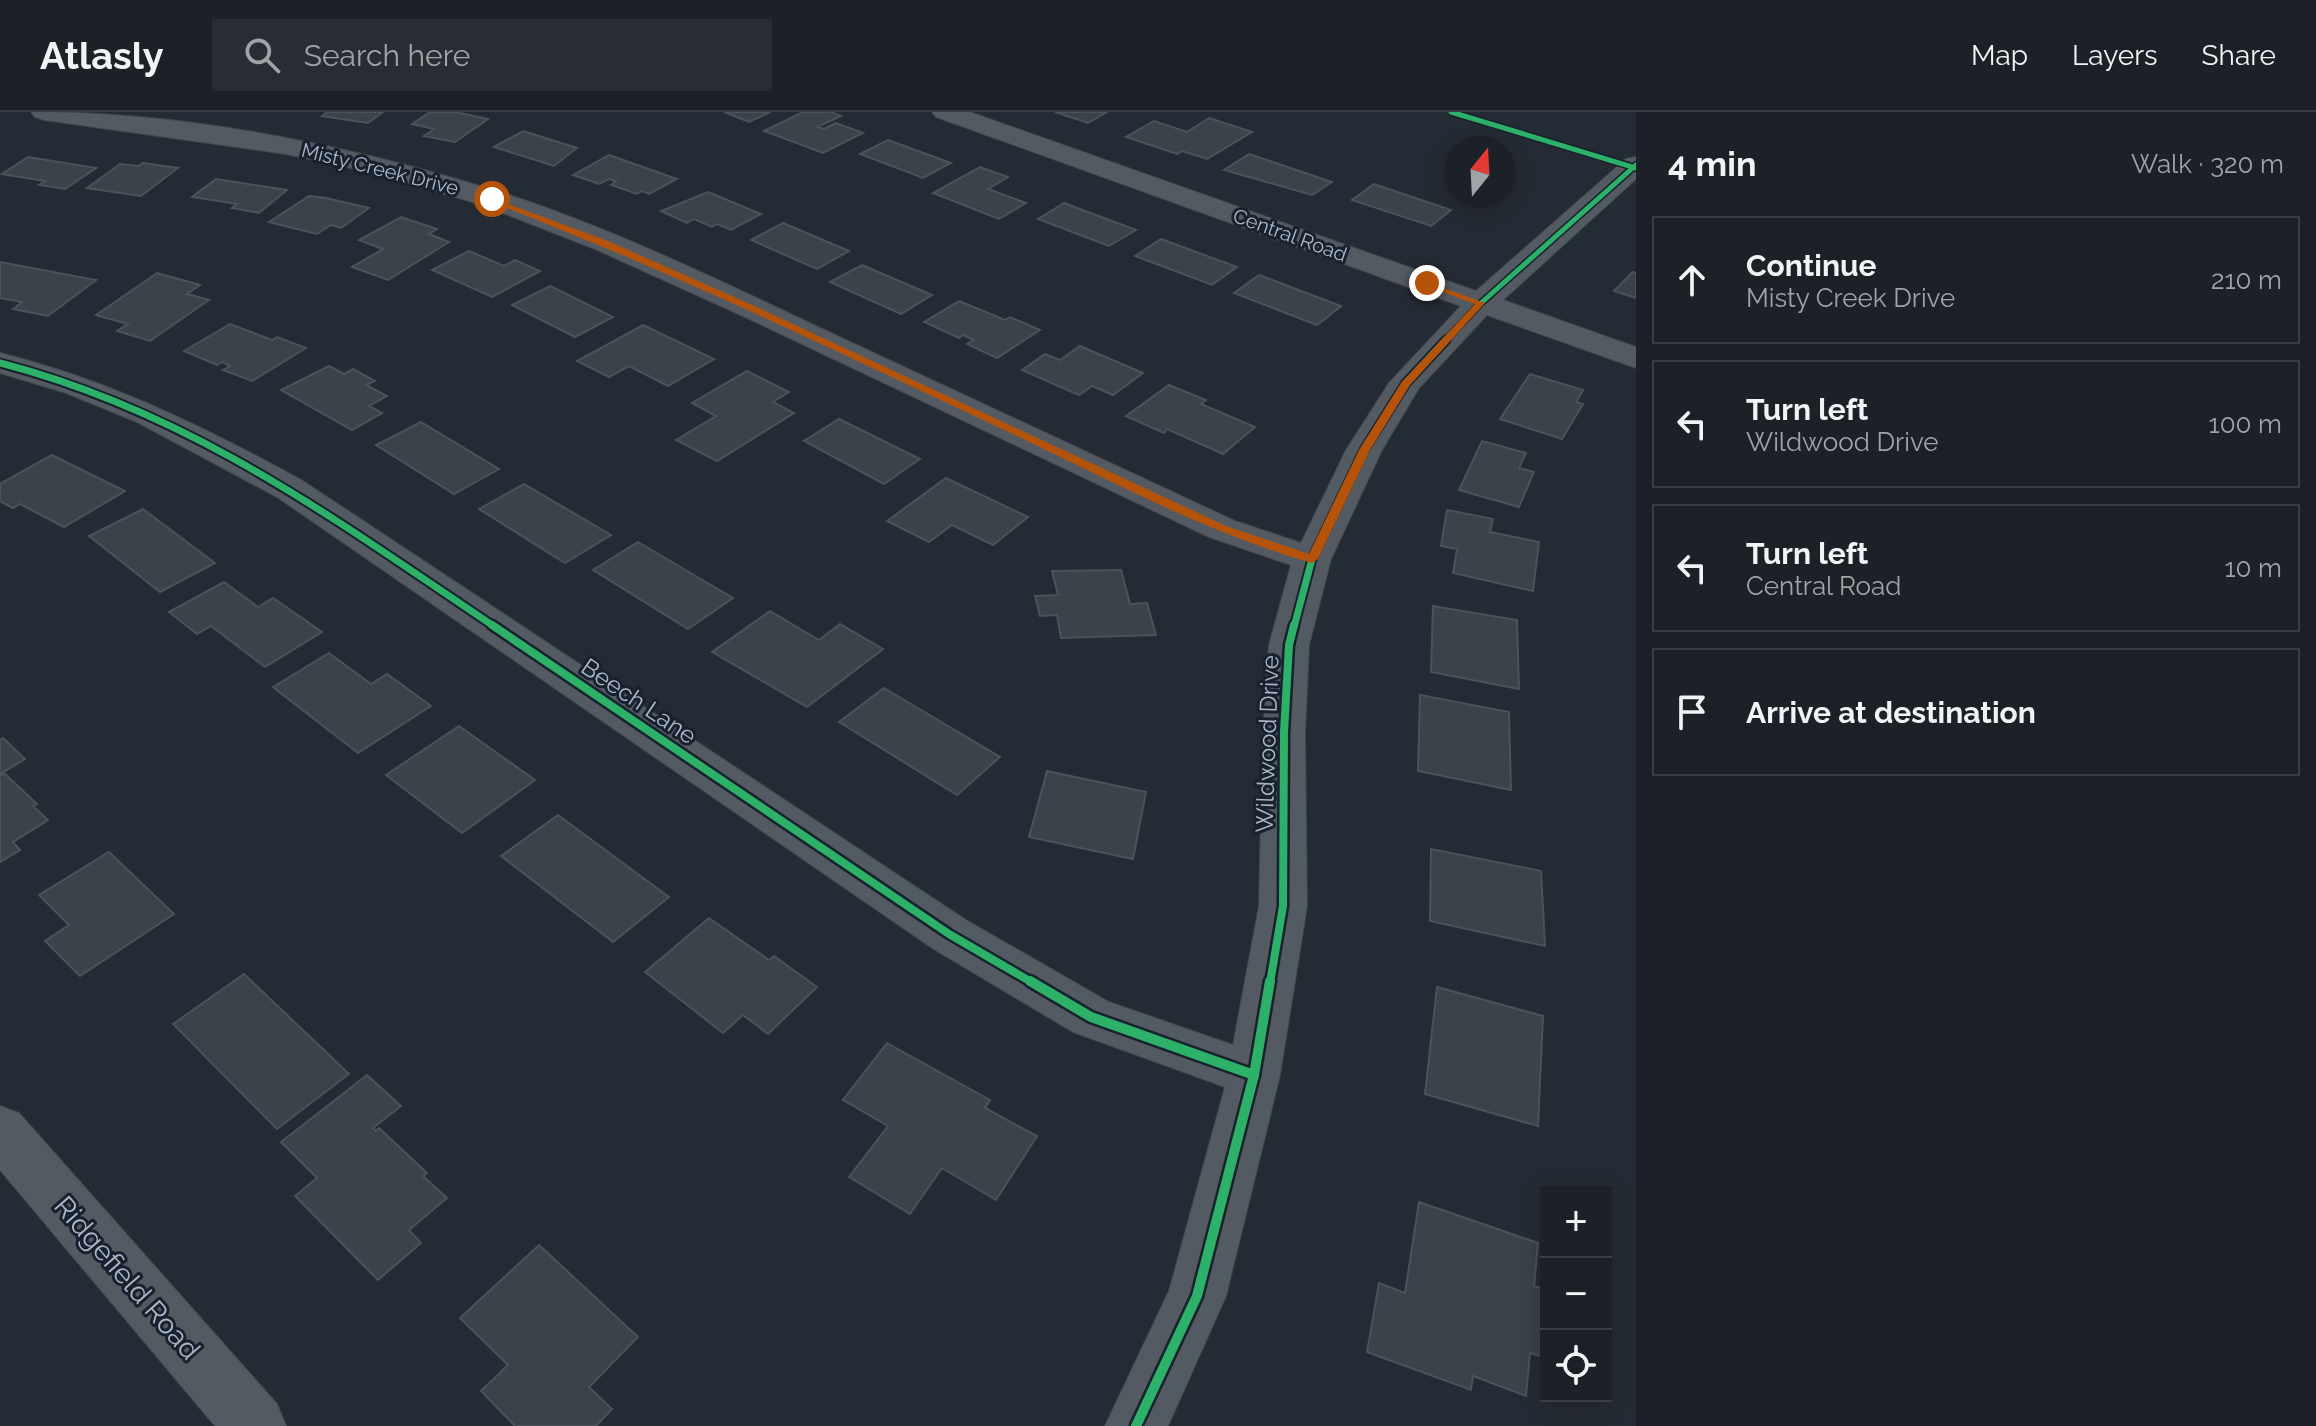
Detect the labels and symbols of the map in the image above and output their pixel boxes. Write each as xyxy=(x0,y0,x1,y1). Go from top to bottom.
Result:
north arrow xyxy=(1444,136,1516,208)
street label: Misty Creek Drive xyxy=(299,138,461,200)
route start xyxy=(474,181,510,217)
street label: Central Road xyxy=(1230,203,1350,267)
route end xyxy=(1409,265,1445,301)
street label: Beech Lane xyxy=(576,652,702,750)
street label: Wildwood Drive xyxy=(1249,655,1285,833)
street label: Ridgefield Road xyxy=(47,1190,207,1366)

